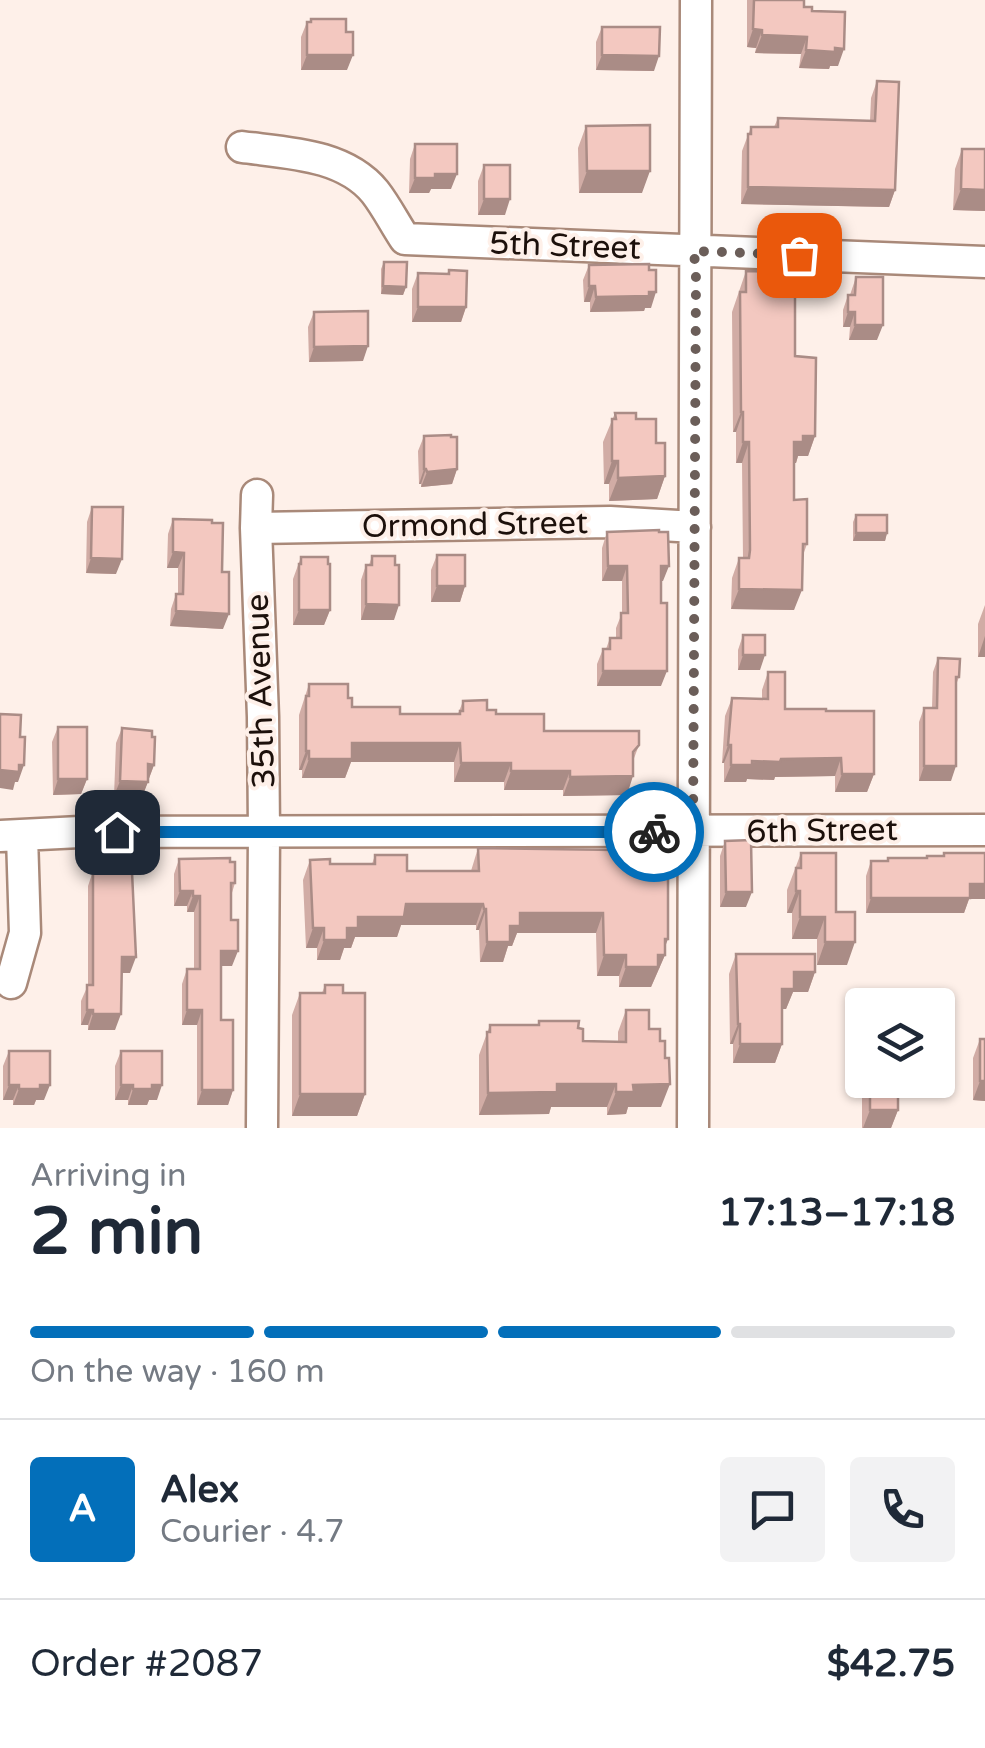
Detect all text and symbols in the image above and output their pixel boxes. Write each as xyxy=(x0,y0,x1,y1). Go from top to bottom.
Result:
pin xyxy=(757,213,842,298)
street label: 5th Street xyxy=(489,224,641,268)
icon: bag xyxy=(772,228,827,283)
street label: Ormond Street xyxy=(362,504,588,546)
street label: 35th Avenue xyxy=(239,593,283,789)
courier xyxy=(604,782,704,882)
pin xyxy=(75,790,160,875)
icon: home xyxy=(90,805,145,860)
icon: bike xyxy=(627,805,682,860)
street label: 6th Street xyxy=(746,811,898,851)
map controls xyxy=(845,988,955,1098)
button: layers xyxy=(845,988,955,1098)
text: Arriving in xyxy=(30,1157,187,1195)
text: 17:13–17:18 xyxy=(718,1190,955,1236)
text: 2 min xyxy=(30,1193,203,1272)
text: On the way · 160 m xyxy=(30,1353,325,1391)
button: chat xyxy=(720,1457,825,1562)
button: phone xyxy=(850,1457,955,1562)
text: Alex xyxy=(160,1467,239,1513)
text: A xyxy=(68,1486,97,1532)
text: Courier · 4.7 xyxy=(160,1513,344,1551)
text: Order #2087 xyxy=(30,1641,263,1687)
text: $42.75 xyxy=(827,1641,955,1687)

